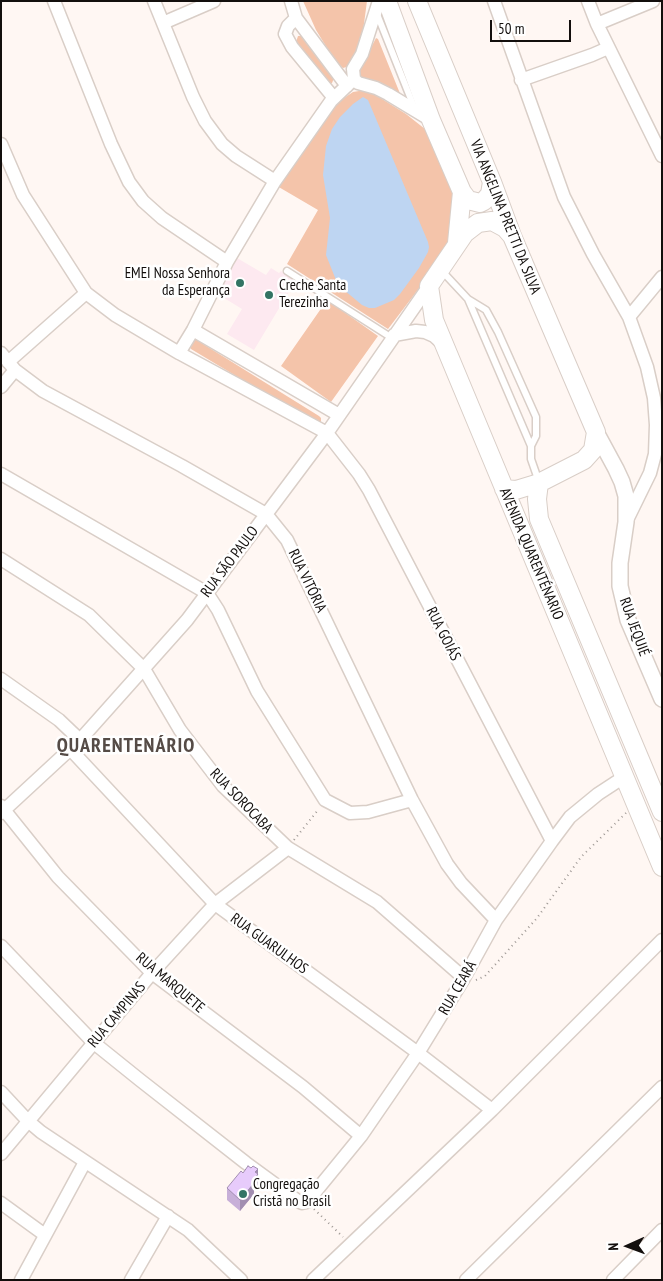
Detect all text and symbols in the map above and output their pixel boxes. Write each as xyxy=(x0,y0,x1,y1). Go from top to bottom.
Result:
scale bar xyxy=(493,10,574,42)
text: 50 m xyxy=(498,19,524,38)
street label: VIA ANGELINA PRETTI DA SILVA xyxy=(466,137,544,297)
place label: EMEI Nossa Senhora da Esperança xyxy=(125,265,230,300)
marker: EMEI Nossa Senhora da Esperança xyxy=(234,277,246,289)
place label: Creche Santa Terezinha xyxy=(279,277,346,312)
marker: Creche Santa Terezinha xyxy=(263,289,275,301)
street label: AVENIDA QUARENTÉNARIO xyxy=(495,485,567,623)
street label: RUA SÃO PAULO xyxy=(197,523,263,601)
street label: RUA VITÓRIA xyxy=(284,547,330,615)
street label: RUA JEQUIÉ xyxy=(615,595,653,659)
street label: RUA GOIÁS xyxy=(422,604,464,664)
district label: QUARENTENÁRIO xyxy=(55,734,197,758)
street label: RUA SOROCABA xyxy=(206,765,276,837)
street label: RUA GUARULHOS xyxy=(227,910,311,978)
street label: RUA MARQUETE xyxy=(132,949,208,1017)
street label: RUA CEARÁ xyxy=(435,958,481,1018)
street label: RUA CAMPINAS xyxy=(84,978,150,1052)
place label: Congregação Cristã no Brasil xyxy=(253,1176,331,1211)
marker: Congregação Cristã no Brasil xyxy=(237,1188,249,1200)
north arrow xyxy=(603,1221,653,1271)
text: N xyxy=(604,1242,622,1251)

